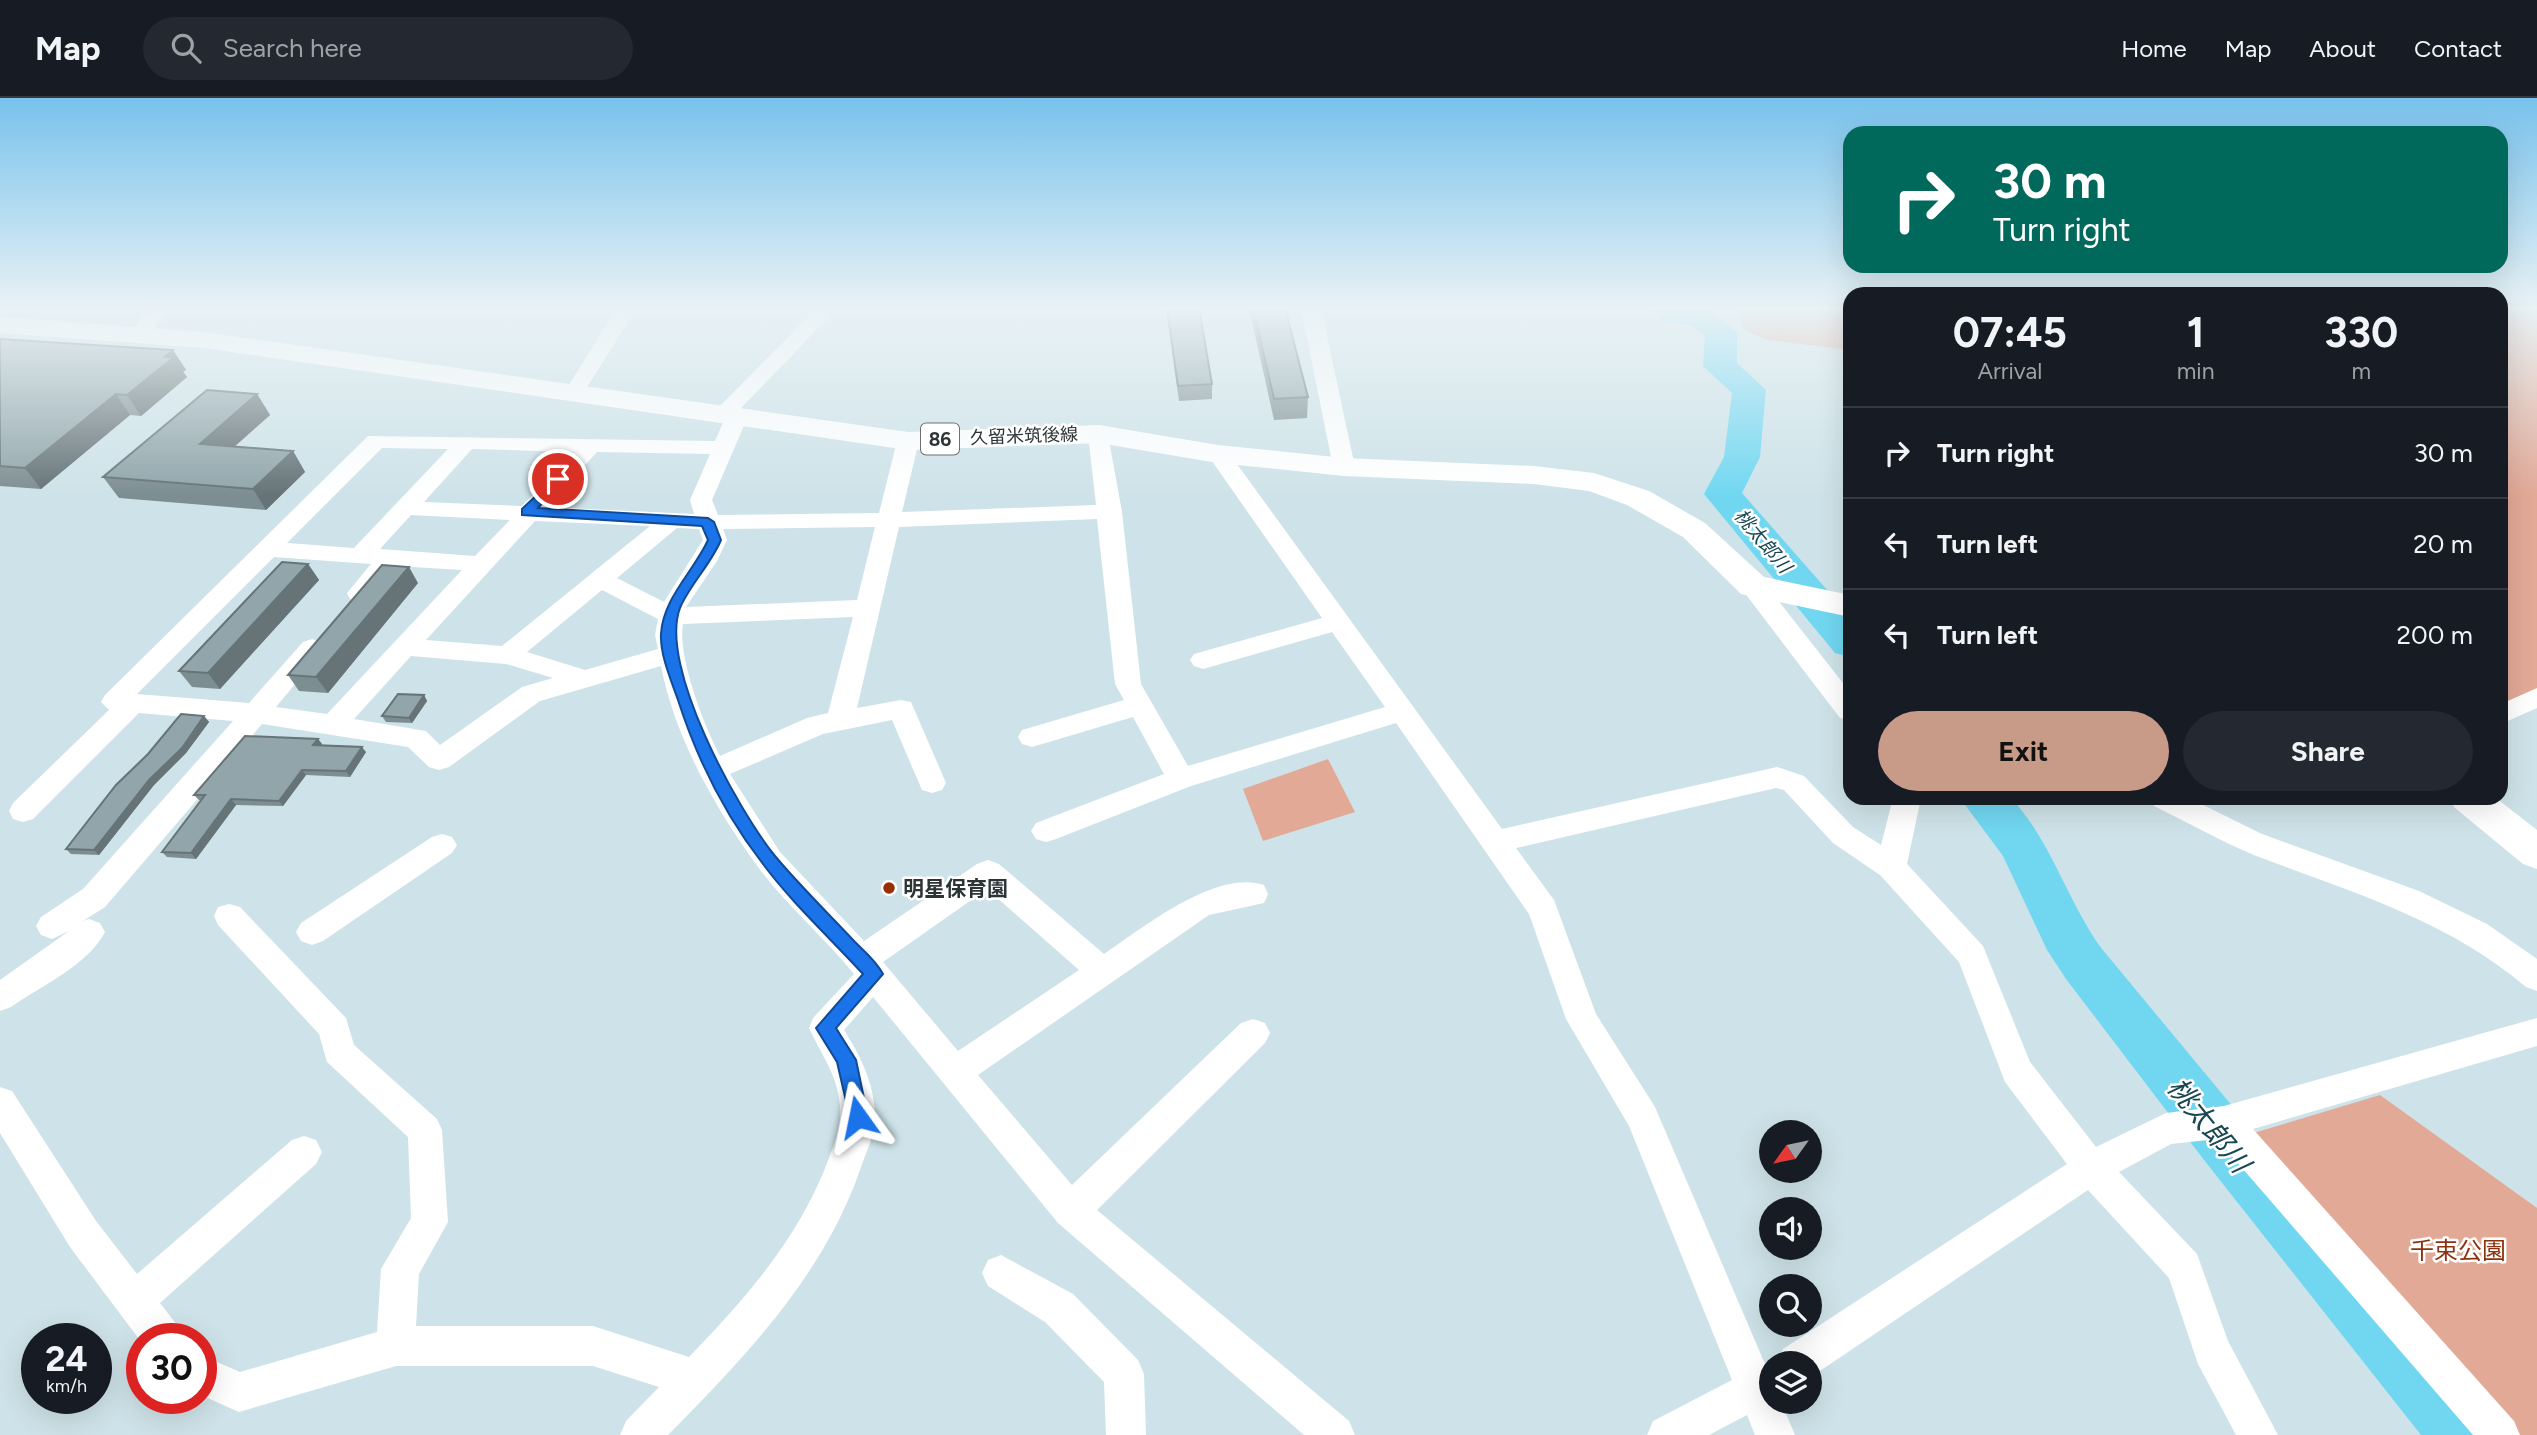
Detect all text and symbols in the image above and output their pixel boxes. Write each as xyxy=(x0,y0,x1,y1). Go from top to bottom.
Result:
search box xyxy=(143,17,633,80)
text: Map xyxy=(35,29,101,68)
icon: search xyxy=(167,29,205,67)
text: Search here xyxy=(223,32,362,64)
text: Home xyxy=(2121,34,2187,63)
text: Map xyxy=(2225,34,2271,63)
text: About xyxy=(2309,34,2376,63)
text: Contact xyxy=(2414,34,2502,63)
text: 30 m xyxy=(1993,151,2106,210)
icon: right xyxy=(1878,154,1969,245)
text: Turn right xyxy=(1993,211,2131,249)
text: 07:45 xyxy=(1953,307,2067,358)
text: 1 xyxy=(2187,307,2205,358)
text: 330 xyxy=(2324,307,2398,358)
text: Arrival xyxy=(1977,357,2042,385)
text: min xyxy=(2177,357,2215,385)
text: m xyxy=(2351,357,2371,385)
street label: 久留米筑後線 xyxy=(970,423,1078,449)
road number: 86 xyxy=(921,424,959,454)
icon: right xyxy=(1878,434,1916,472)
text: Turn right xyxy=(1937,437,2054,469)
text: 30 m xyxy=(2414,437,2473,469)
pin xyxy=(528,449,588,509)
icon: arrive xyxy=(539,460,577,498)
water label: 桃太郎川 xyxy=(1730,504,1798,579)
icon: left xyxy=(1878,525,1916,563)
text: Turn left xyxy=(1937,528,2038,560)
text: 20 m xyxy=(2413,528,2473,560)
icon: left xyxy=(1878,616,1916,654)
text: Turn left xyxy=(1937,619,2038,651)
text: 200 m xyxy=(2397,619,2473,651)
button: Exit xyxy=(1878,711,2169,791)
button: Share xyxy=(2183,711,2473,791)
place label: 明星保育園 xyxy=(903,876,1008,901)
marker: 明星保育園 xyxy=(881,880,897,896)
water label: 桃太郎川 xyxy=(2161,1071,2259,1182)
position arrow xyxy=(821,1080,895,1154)
north arrow xyxy=(1759,1120,1822,1183)
map controls xyxy=(1759,1120,1822,1414)
button: sound xyxy=(1759,1197,1822,1260)
park label: 千束公園 xyxy=(2410,1236,2506,1265)
button: search xyxy=(1759,1274,1822,1337)
speed limit sign: 30 xyxy=(126,1323,217,1414)
text: 24 xyxy=(45,1338,88,1380)
button: layers xyxy=(1759,1351,1822,1414)
text: km/h xyxy=(46,1375,87,1397)

